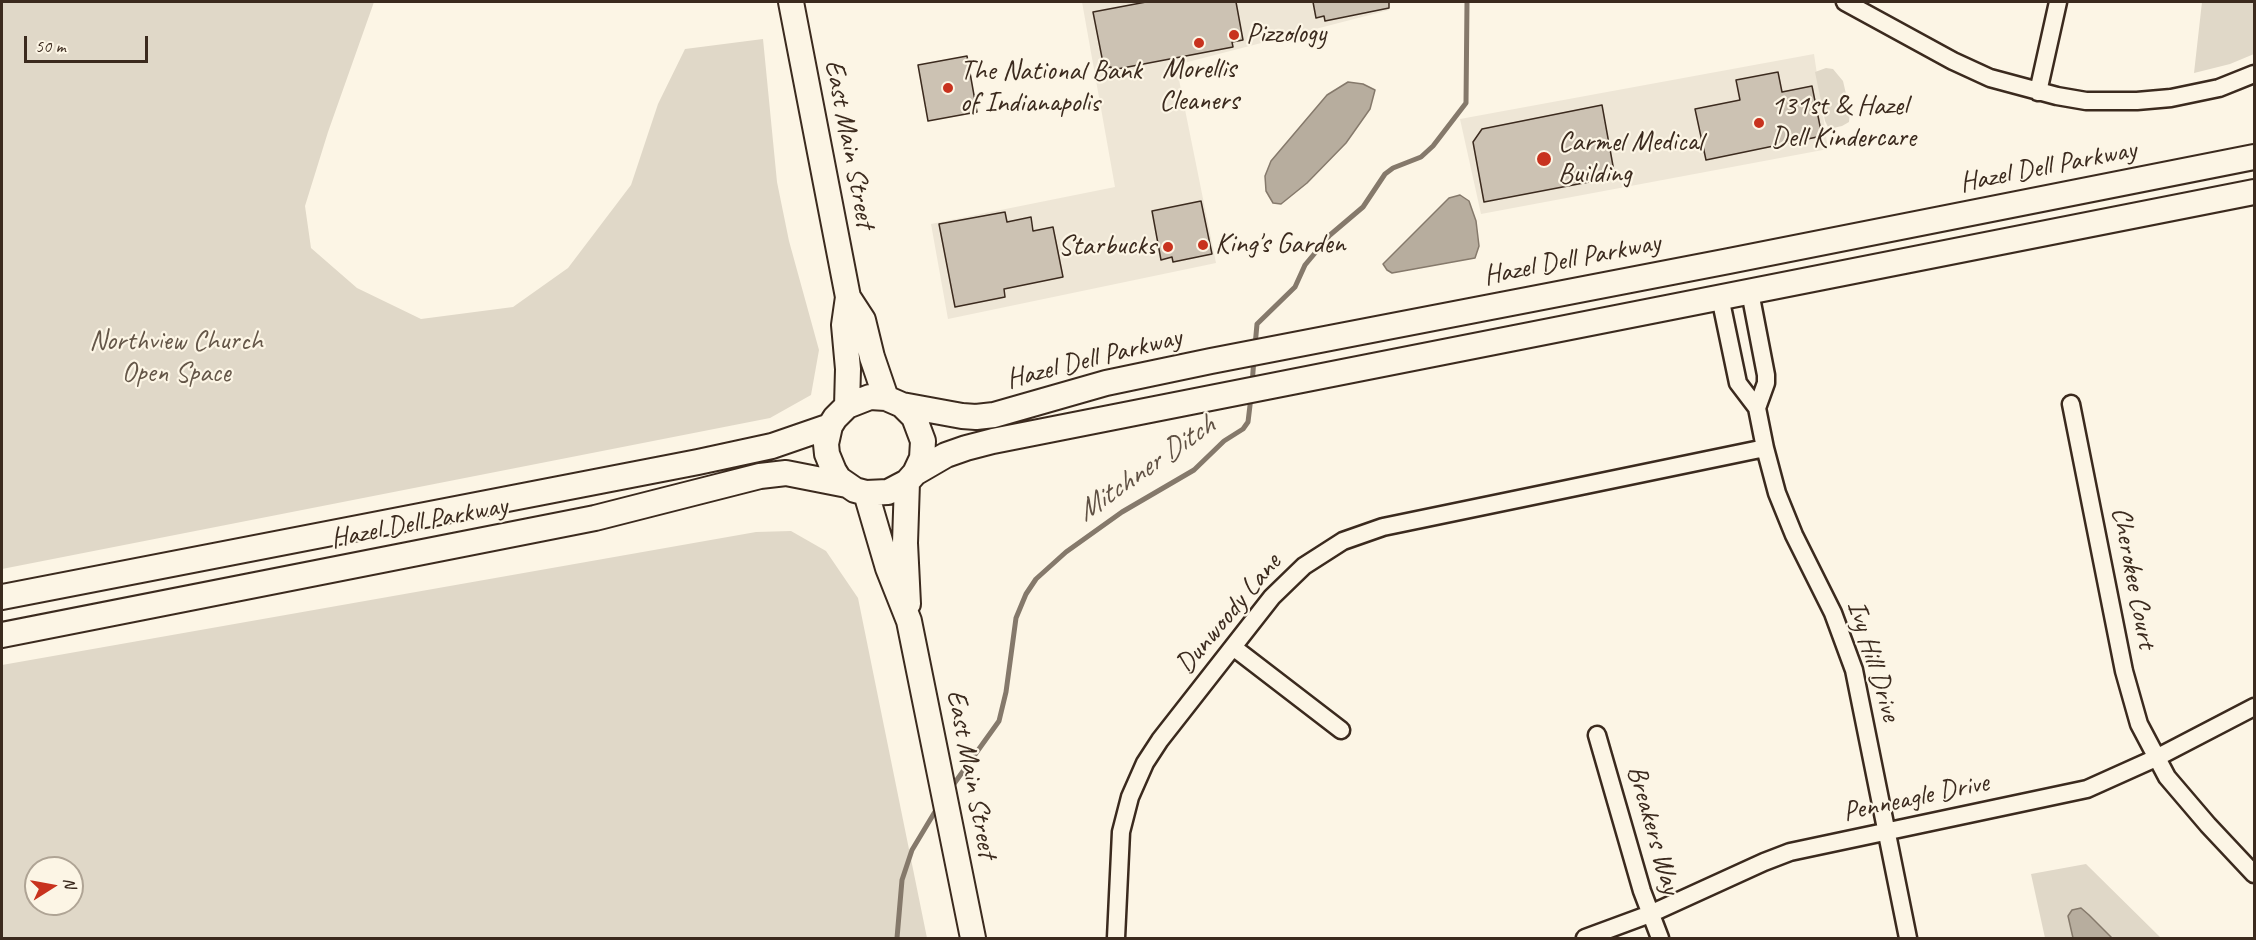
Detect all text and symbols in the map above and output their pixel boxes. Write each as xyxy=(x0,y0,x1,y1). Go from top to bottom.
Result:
place label: Pizzology xyxy=(1246,18,1326,52)
scale bar xyxy=(27,24,152,62)
marker: Pizzology xyxy=(1227,28,1241,42)
text: 50 m xyxy=(35,35,66,57)
marker: Morellis Cleaners xyxy=(1192,36,1206,50)
place label: Morellis Cleaners xyxy=(1159,53,1239,119)
place label: The National Bank of Indianapolis xyxy=(960,55,1142,121)
street label: East Main Street xyxy=(816,57,882,231)
marker: The National Bank of Indianapolis xyxy=(941,81,955,95)
place label: 131st & Hazel Dell Kindercare xyxy=(1771,90,1916,156)
marker: 131st & Hazel Dell Kindercare xyxy=(1752,116,1766,130)
place label: Carmel Medical Building xyxy=(1558,126,1703,192)
street label: Hazel Dell Parkway xyxy=(1957,133,2139,201)
marker: Carmel Medical Building xyxy=(1535,150,1553,168)
street label: Hazel Dell Parkway xyxy=(1481,226,1663,294)
place label: King's Garden xyxy=(1215,228,1345,262)
place label: Starbucks xyxy=(1058,230,1156,264)
marker: King's Garden xyxy=(1196,238,1210,252)
marker: Starbucks xyxy=(1161,240,1175,254)
street label: Hazel Dell Parkway xyxy=(1003,321,1185,397)
park label: Northview Church Open Space xyxy=(89,325,263,391)
water label: Mitchner Ditch xyxy=(1070,408,1222,530)
street label: Hazel Dell Parkway xyxy=(328,489,510,557)
street label: Cherokee Court xyxy=(2103,504,2163,652)
street label: Dunwoody Lane xyxy=(1169,547,1289,681)
street label: Ivy Hill Drive xyxy=(1839,597,1907,725)
street label: East Main Street xyxy=(938,687,1004,861)
street label: Breakers Way xyxy=(1619,762,1687,898)
street label: Penneagle Drive xyxy=(1840,766,1992,830)
north arrow xyxy=(24,856,84,916)
text: N xyxy=(59,876,80,890)

